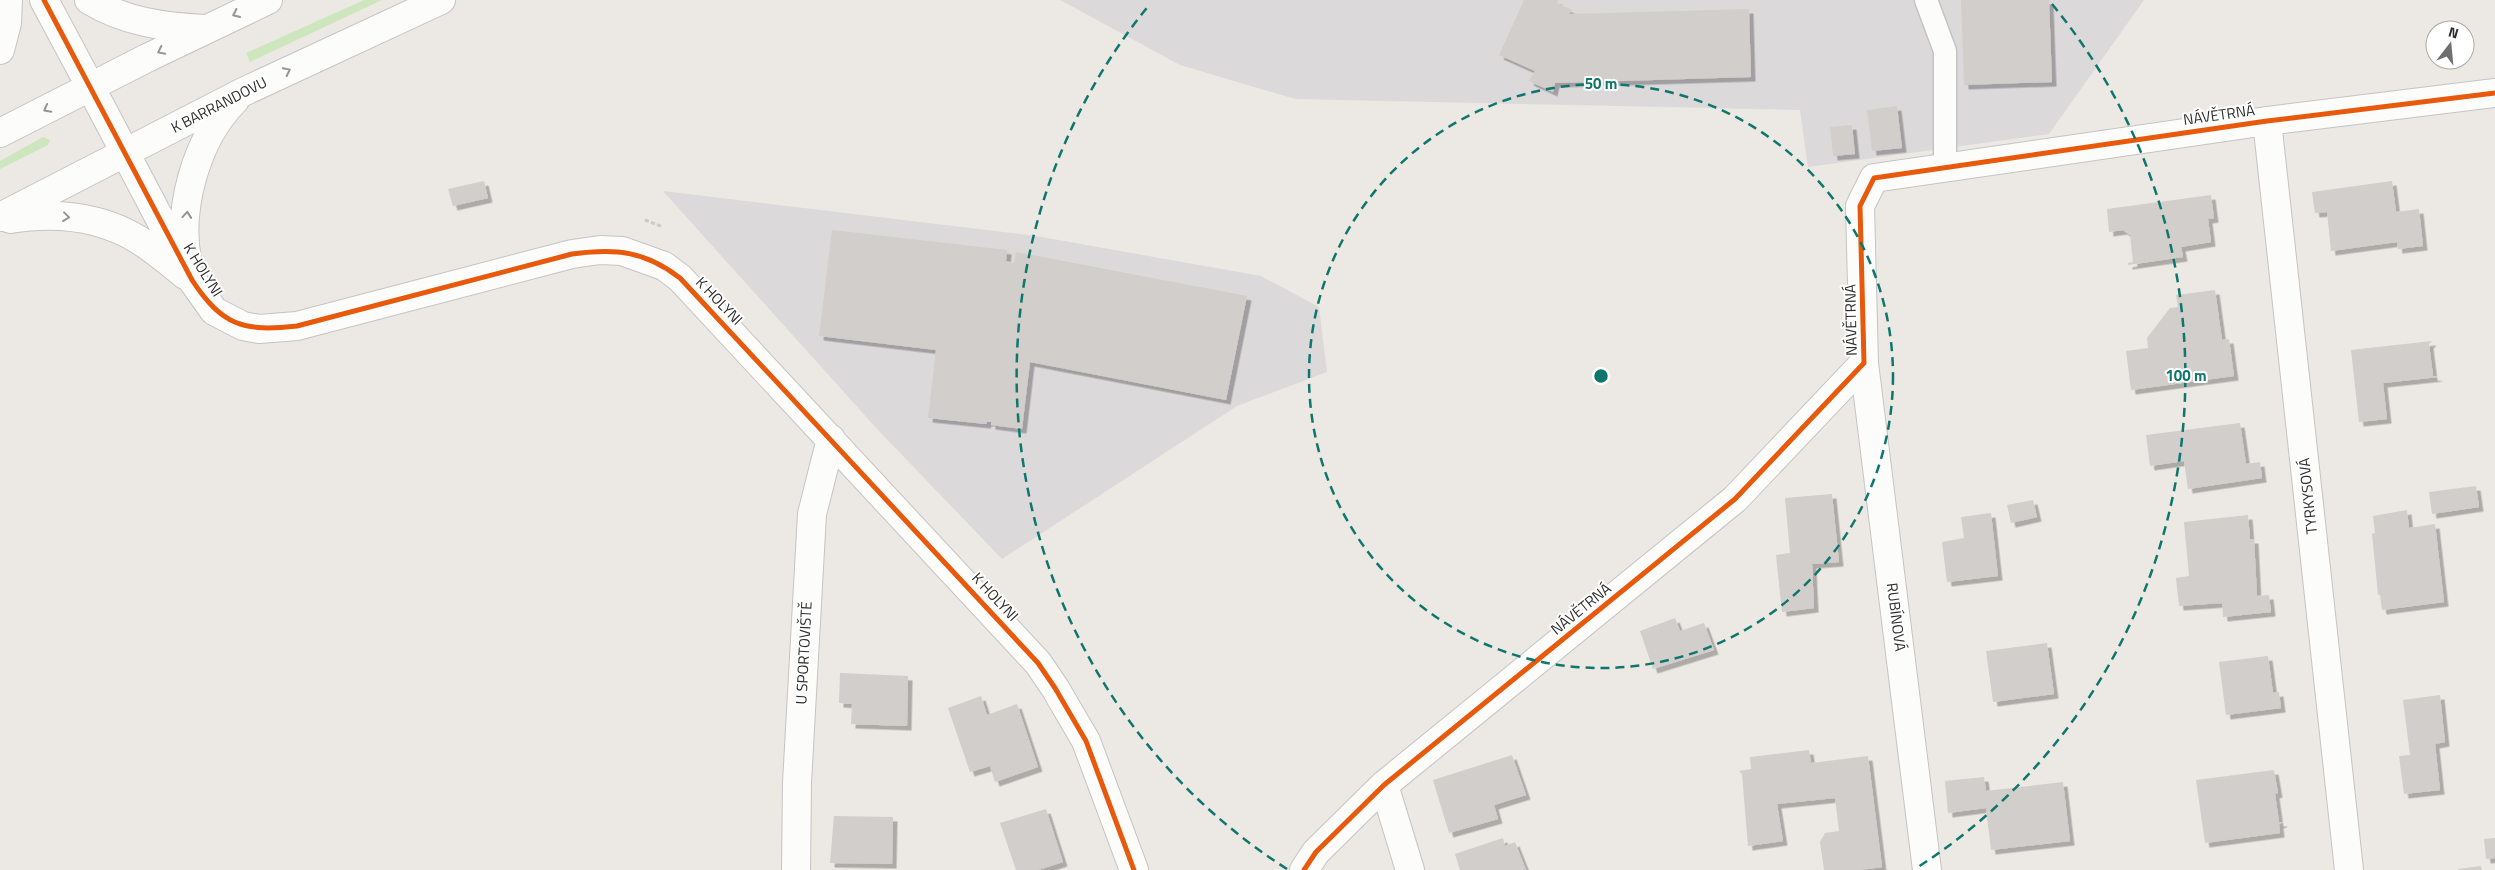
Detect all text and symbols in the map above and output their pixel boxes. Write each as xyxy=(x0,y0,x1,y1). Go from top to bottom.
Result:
one-way arrow xyxy=(232,8,241,19)
north arrow xyxy=(2425,20,2475,70)
text: N xyxy=(2446,21,2461,43)
one-way arrow xyxy=(158,45,167,55)
one-way arrow xyxy=(282,67,291,77)
street label: K BARRANDOVU xyxy=(167,70,271,139)
text: 50 m xyxy=(1585,72,1617,95)
street label: NÁVĚTRNÁ xyxy=(2182,98,2256,131)
one-way arrow xyxy=(43,103,52,113)
one-way arrow xyxy=(61,211,70,221)
one-way arrow xyxy=(181,211,192,219)
street label: K HOLYNI xyxy=(178,238,229,301)
street label: K HOLYNI xyxy=(690,271,748,330)
street label: NÁVĚTRNÁ xyxy=(1838,284,1863,356)
text: 100 m xyxy=(2165,364,2207,387)
centre of rings xyxy=(1592,367,1610,385)
street label: TYRKYSOVÁ xyxy=(2292,457,2323,535)
street label: K HOLYNI xyxy=(967,567,1024,626)
street label: NÁVĚTRNÁ xyxy=(1546,577,1616,640)
street label: RUBÍNOVÁ xyxy=(1881,581,1912,653)
street label: U SPORTOVIŠTĚ xyxy=(789,601,818,705)

